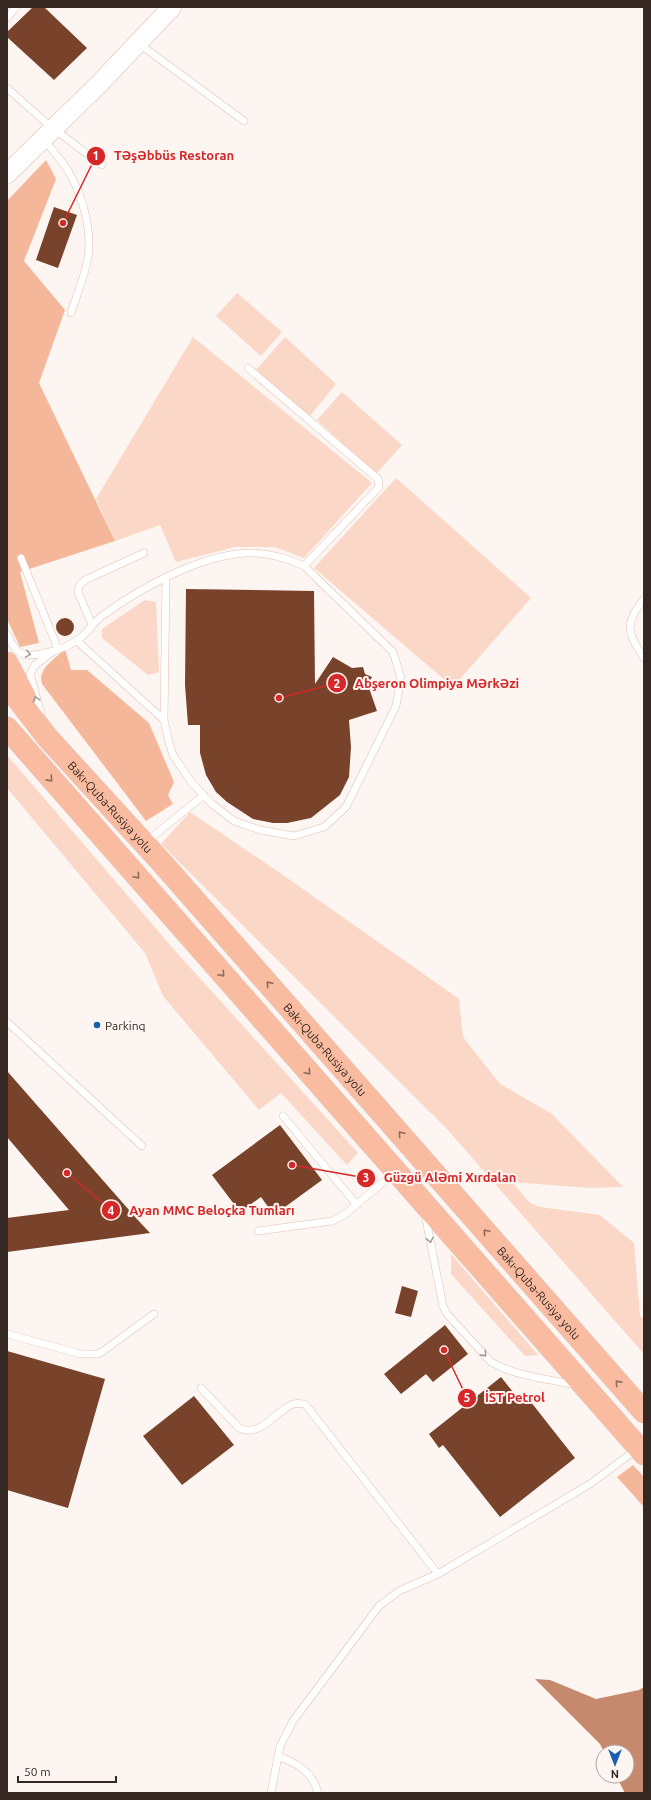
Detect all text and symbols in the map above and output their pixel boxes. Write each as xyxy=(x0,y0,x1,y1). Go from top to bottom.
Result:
callout: Təşəbbüs Restoran xyxy=(86,143,242,168)
text: Təşəbbüs Restoran xyxy=(114,148,234,164)
text: 1 xyxy=(93,149,99,162)
one-way arrow xyxy=(24,649,31,658)
callout: Abşeron Olimpiya Mərkəzi xyxy=(327,671,527,696)
text: Abşeron Olimpiya Mərkəzi xyxy=(355,676,519,692)
text: 2 xyxy=(334,677,341,690)
one-way arrow xyxy=(32,696,41,703)
street label: Bakı-Quba-Rusiya yolu xyxy=(66,758,156,855)
one-way arrow xyxy=(46,774,53,782)
one-way arrow xyxy=(132,871,139,879)
one-way arrow xyxy=(218,969,225,977)
one-way arrow xyxy=(266,981,274,989)
street label: Bakı-Quba-Rusiya yolu xyxy=(281,1000,370,1098)
place label: Parkinq xyxy=(105,1019,146,1032)
marker: Parkinq xyxy=(92,1020,102,1030)
one-way arrow xyxy=(303,1067,310,1074)
one-way arrow xyxy=(398,1132,405,1139)
callout: Güzgü Aləmi Xırdalan xyxy=(356,1165,524,1190)
text: Güzgü Aləmi Xırdalan xyxy=(384,1170,516,1184)
text: 3 xyxy=(363,1171,369,1184)
callout: Ayan MMC Beloçka Tumları xyxy=(101,1198,303,1223)
text: Ayan MMC Beloçka Tumları xyxy=(129,1203,295,1218)
text: 4 xyxy=(108,1204,115,1217)
one-way arrow xyxy=(484,1229,491,1237)
one-way arrow xyxy=(425,1237,434,1243)
street label: Bakı-Quba-Rusiya yolu xyxy=(495,1244,583,1342)
one-way arrow xyxy=(479,1349,486,1356)
one-way arrow xyxy=(616,1380,623,1387)
callout: İST Petrol xyxy=(457,1385,553,1410)
text: İST Petrol xyxy=(485,1390,545,1404)
text: 5 xyxy=(464,1391,471,1404)
north arrow xyxy=(595,1744,635,1784)
scale bar xyxy=(18,1758,116,1784)
text: 50 m xyxy=(24,1765,51,1778)
text: N xyxy=(611,1768,619,1780)

